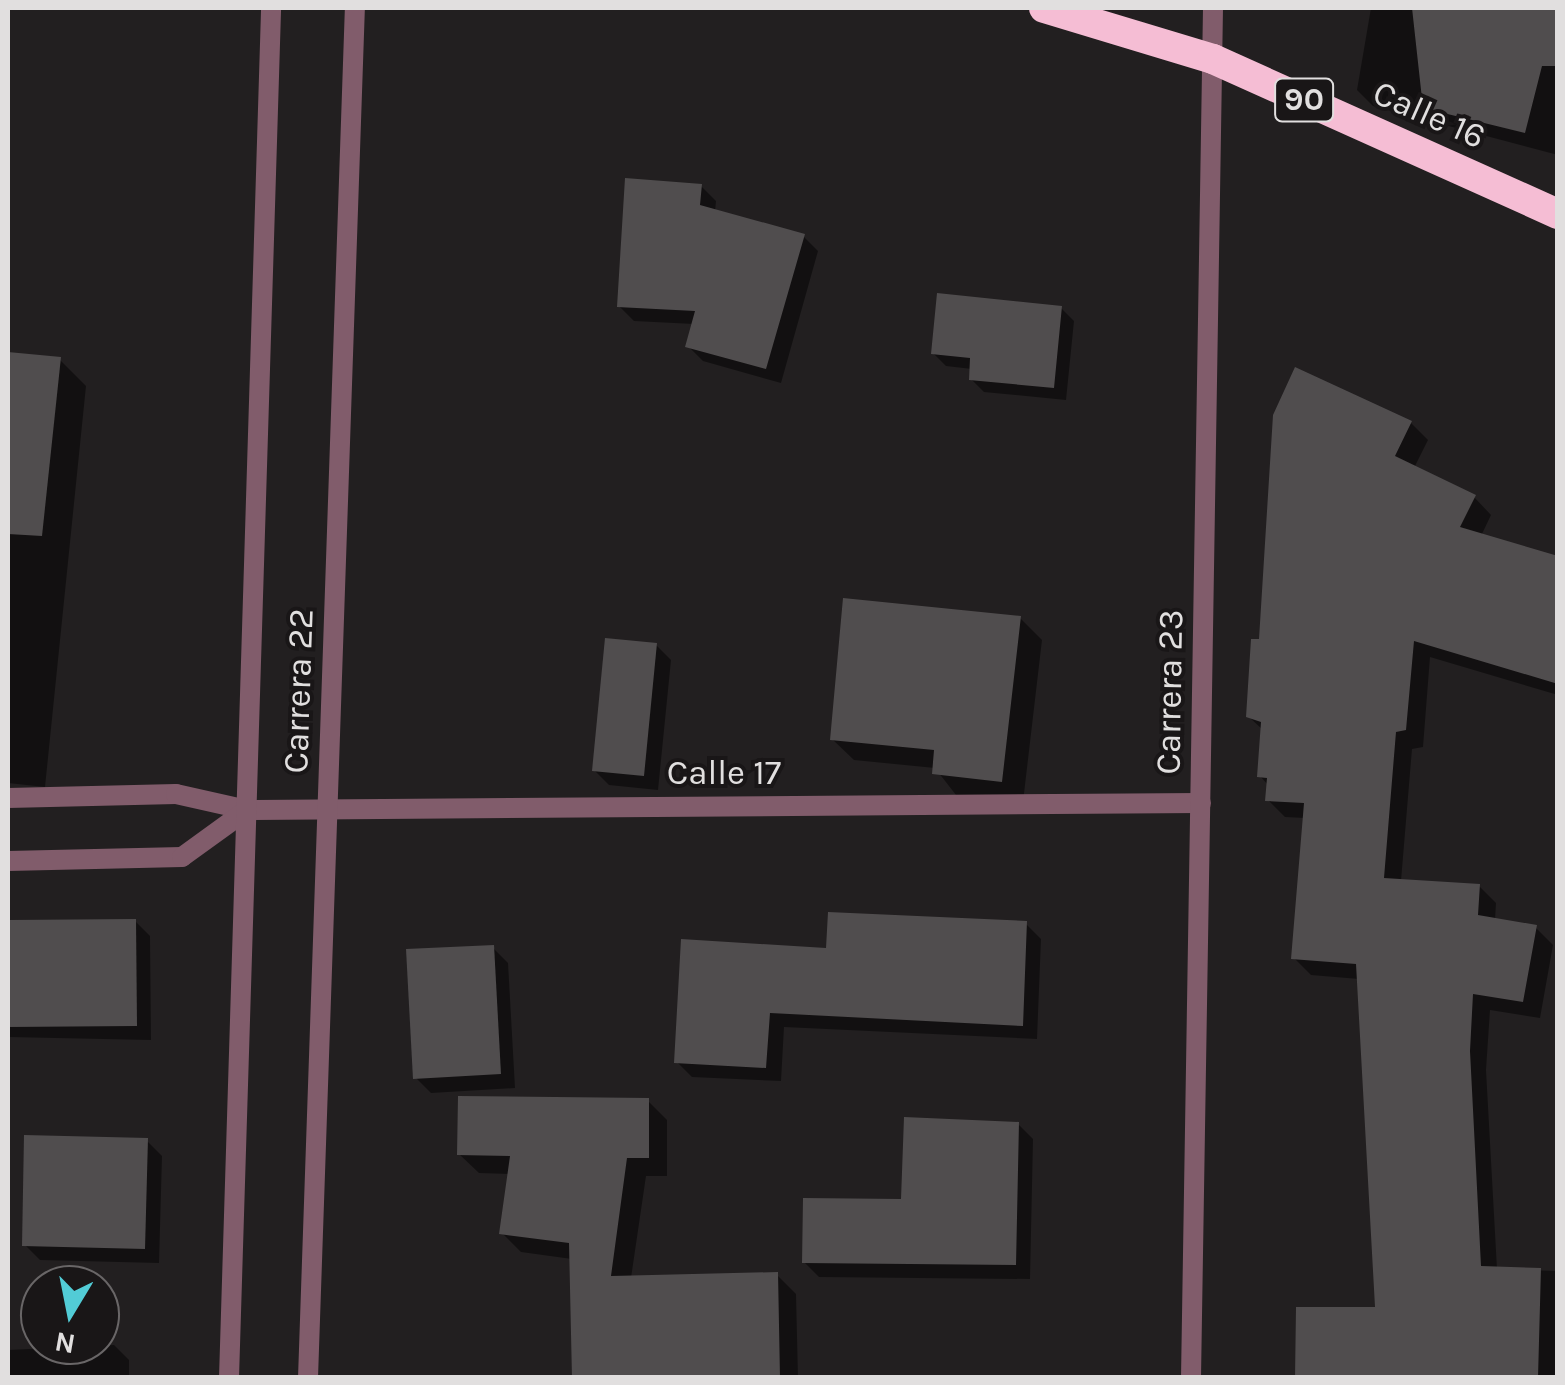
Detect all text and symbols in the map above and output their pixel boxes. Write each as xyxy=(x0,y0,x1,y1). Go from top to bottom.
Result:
street label: Calle 16 xyxy=(1366,72,1492,158)
road number: 90 xyxy=(1274,73,1334,127)
street label: Carrera 22 xyxy=(275,608,323,774)
street label: Carrera 23 xyxy=(1148,609,1192,775)
street label: Calle 17 xyxy=(667,752,781,794)
north arrow xyxy=(20,1265,120,1365)
text: N xyxy=(52,1325,78,1361)

